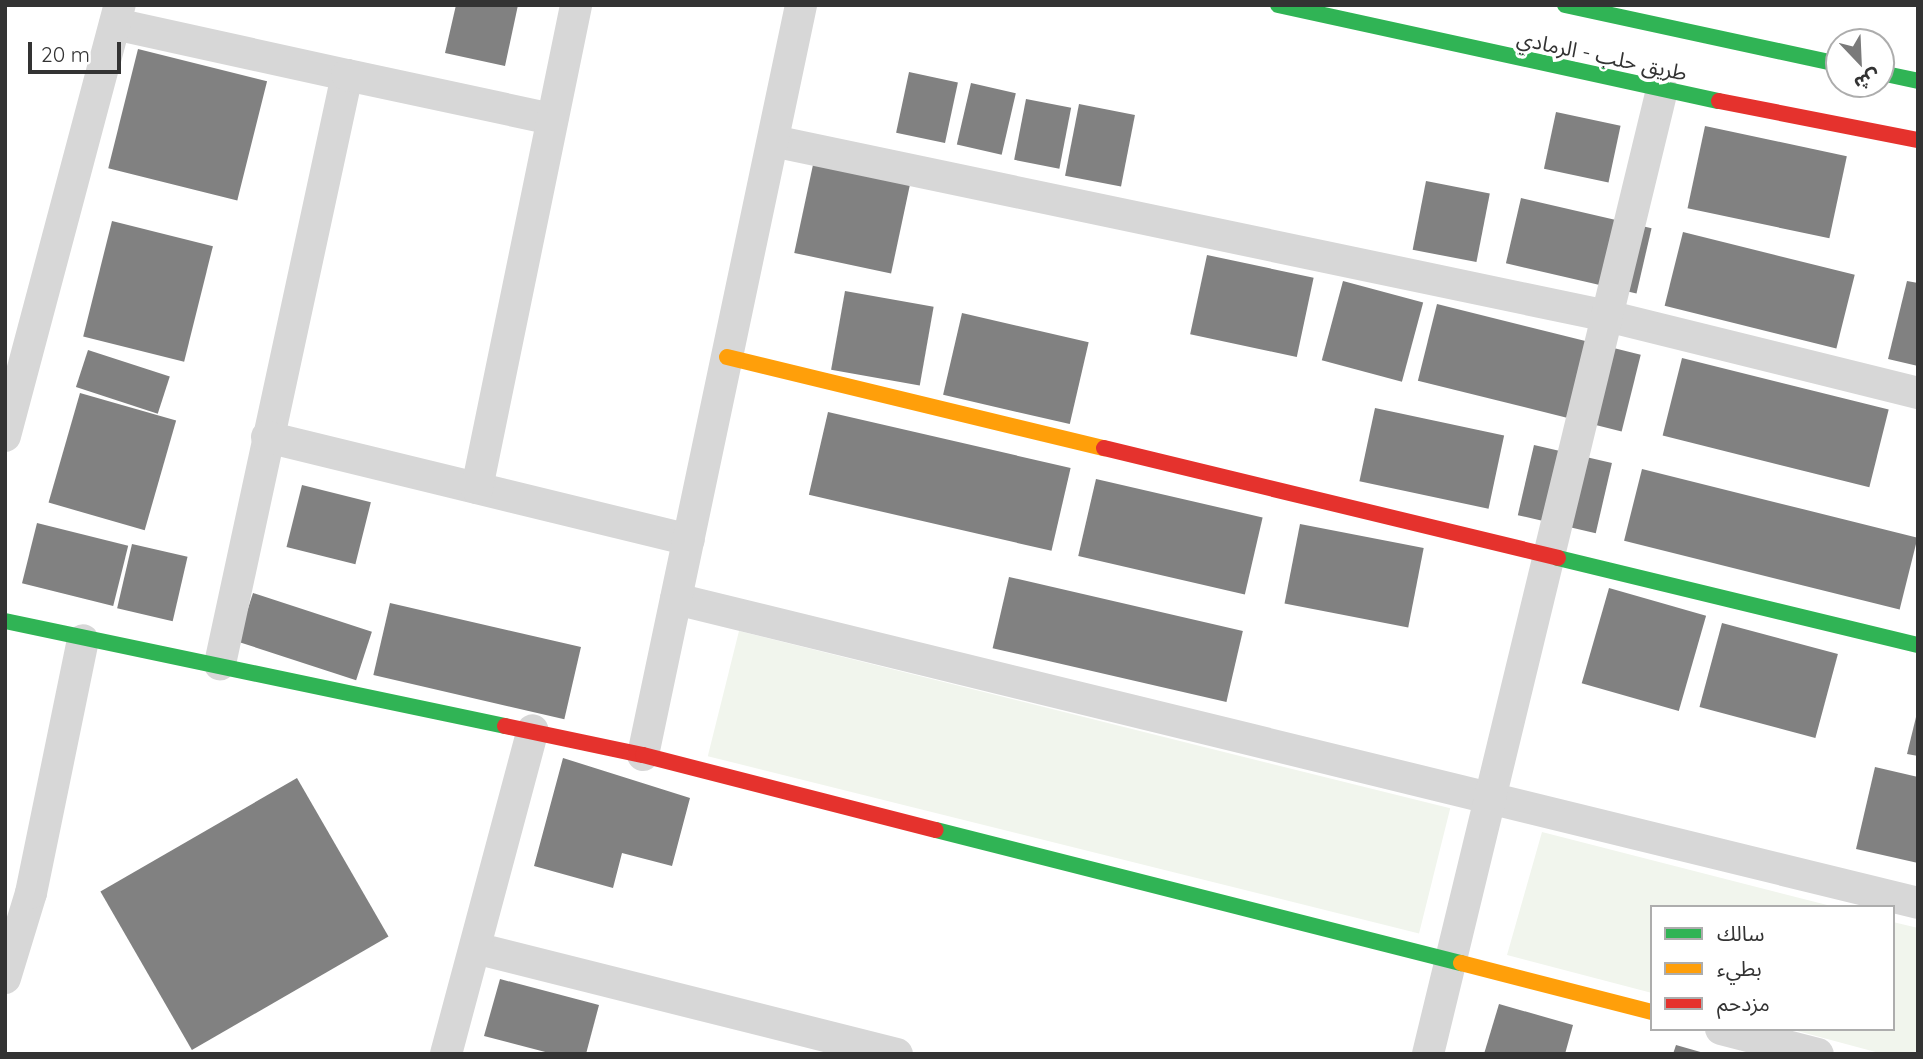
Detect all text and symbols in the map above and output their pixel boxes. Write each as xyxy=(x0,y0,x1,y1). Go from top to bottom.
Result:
street label: طريق حلب - الرمادي xyxy=(1515,25,1689,85)
scale bar xyxy=(32,28,124,72)
north arrow xyxy=(1825,28,1895,98)
text: 20 m xyxy=(41,41,90,67)
text: ش xyxy=(1851,64,1884,97)
legend xyxy=(1650,905,1895,1031)
text: سالك xyxy=(1717,920,1764,946)
text: بطيء xyxy=(1717,955,1762,981)
text: مزدحم xyxy=(1717,990,1770,1016)

